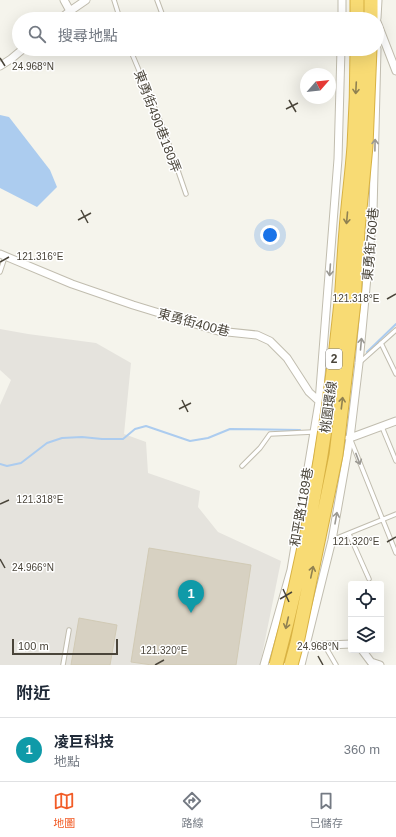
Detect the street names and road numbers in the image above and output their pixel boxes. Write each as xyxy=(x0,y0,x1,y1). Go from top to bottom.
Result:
street label: 東勇街490巷180弄 xyxy=(131,68,184,174)
street label: 東勇街760巷 xyxy=(360,207,381,281)
street label: 東勇街400巷 xyxy=(156,306,231,339)
road number: 2 xyxy=(326,349,342,369)
street label: 桃園環線 xyxy=(317,380,340,434)
street label: 和平路1189巷 xyxy=(287,466,316,548)

